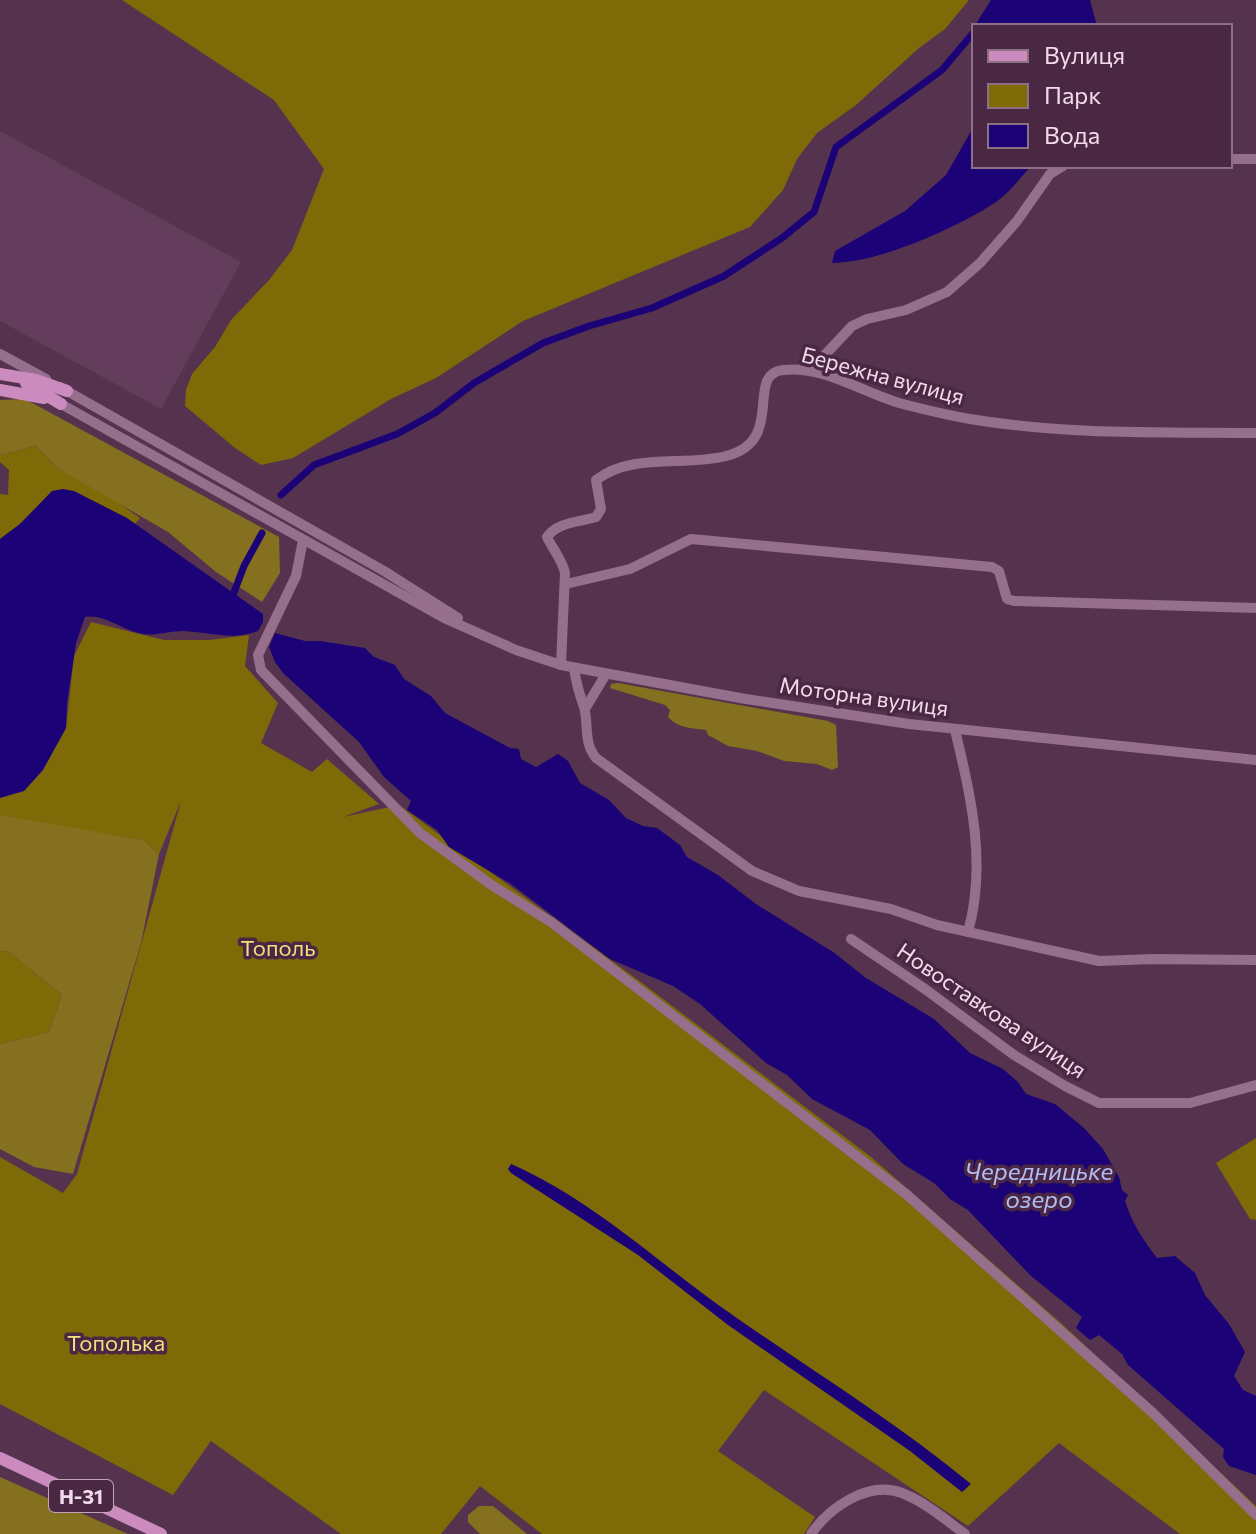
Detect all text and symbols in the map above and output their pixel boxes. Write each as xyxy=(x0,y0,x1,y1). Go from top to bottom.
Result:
legend xyxy=(972,24,1232,168)
text: Вулиця xyxy=(1044,40,1125,69)
text: Парк xyxy=(1044,80,1101,109)
text: Вода xyxy=(1044,120,1100,149)
street label: Бережна вулиця xyxy=(799,340,967,410)
street label: Моторна вулиця xyxy=(778,671,950,721)
park label: Тополь xyxy=(240,934,316,961)
street label: Новоставкова вулиця xyxy=(892,937,1092,1083)
water label: Чередницьке озеро xyxy=(965,1156,1113,1213)
park label: Тополька xyxy=(67,1329,165,1356)
road number: Н-31 xyxy=(49,1480,113,1512)

